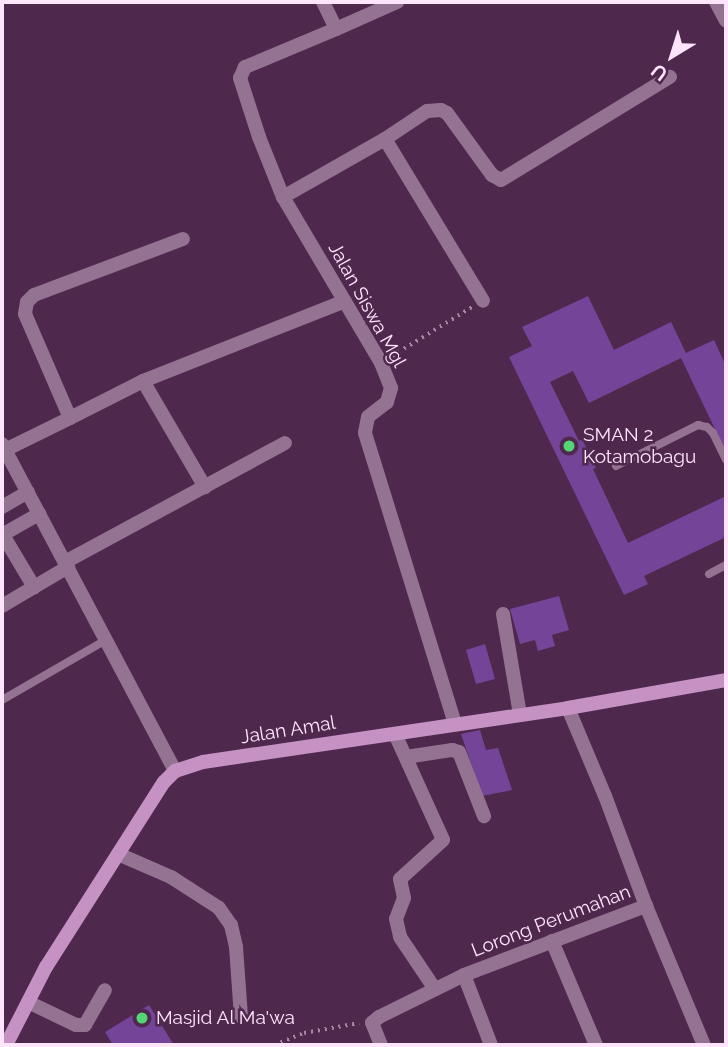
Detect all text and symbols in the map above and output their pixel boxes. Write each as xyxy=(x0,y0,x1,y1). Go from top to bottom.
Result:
north arrow xyxy=(637,21,707,91)
text: U xyxy=(647,59,671,86)
street label: Jalan Siswa Mgl xyxy=(323,239,411,371)
place label: SMAN 2 Kotamobagu xyxy=(583,424,696,468)
marker: SMAN 2 Kotamobagu xyxy=(561,438,577,454)
street label: Jalan Amal xyxy=(239,711,337,749)
street label: Lorong Perumahan xyxy=(468,880,634,962)
place label: Masjid Al Ma'wa xyxy=(156,1007,296,1029)
marker: Masjid Al Ma'wa xyxy=(134,1010,150,1026)

